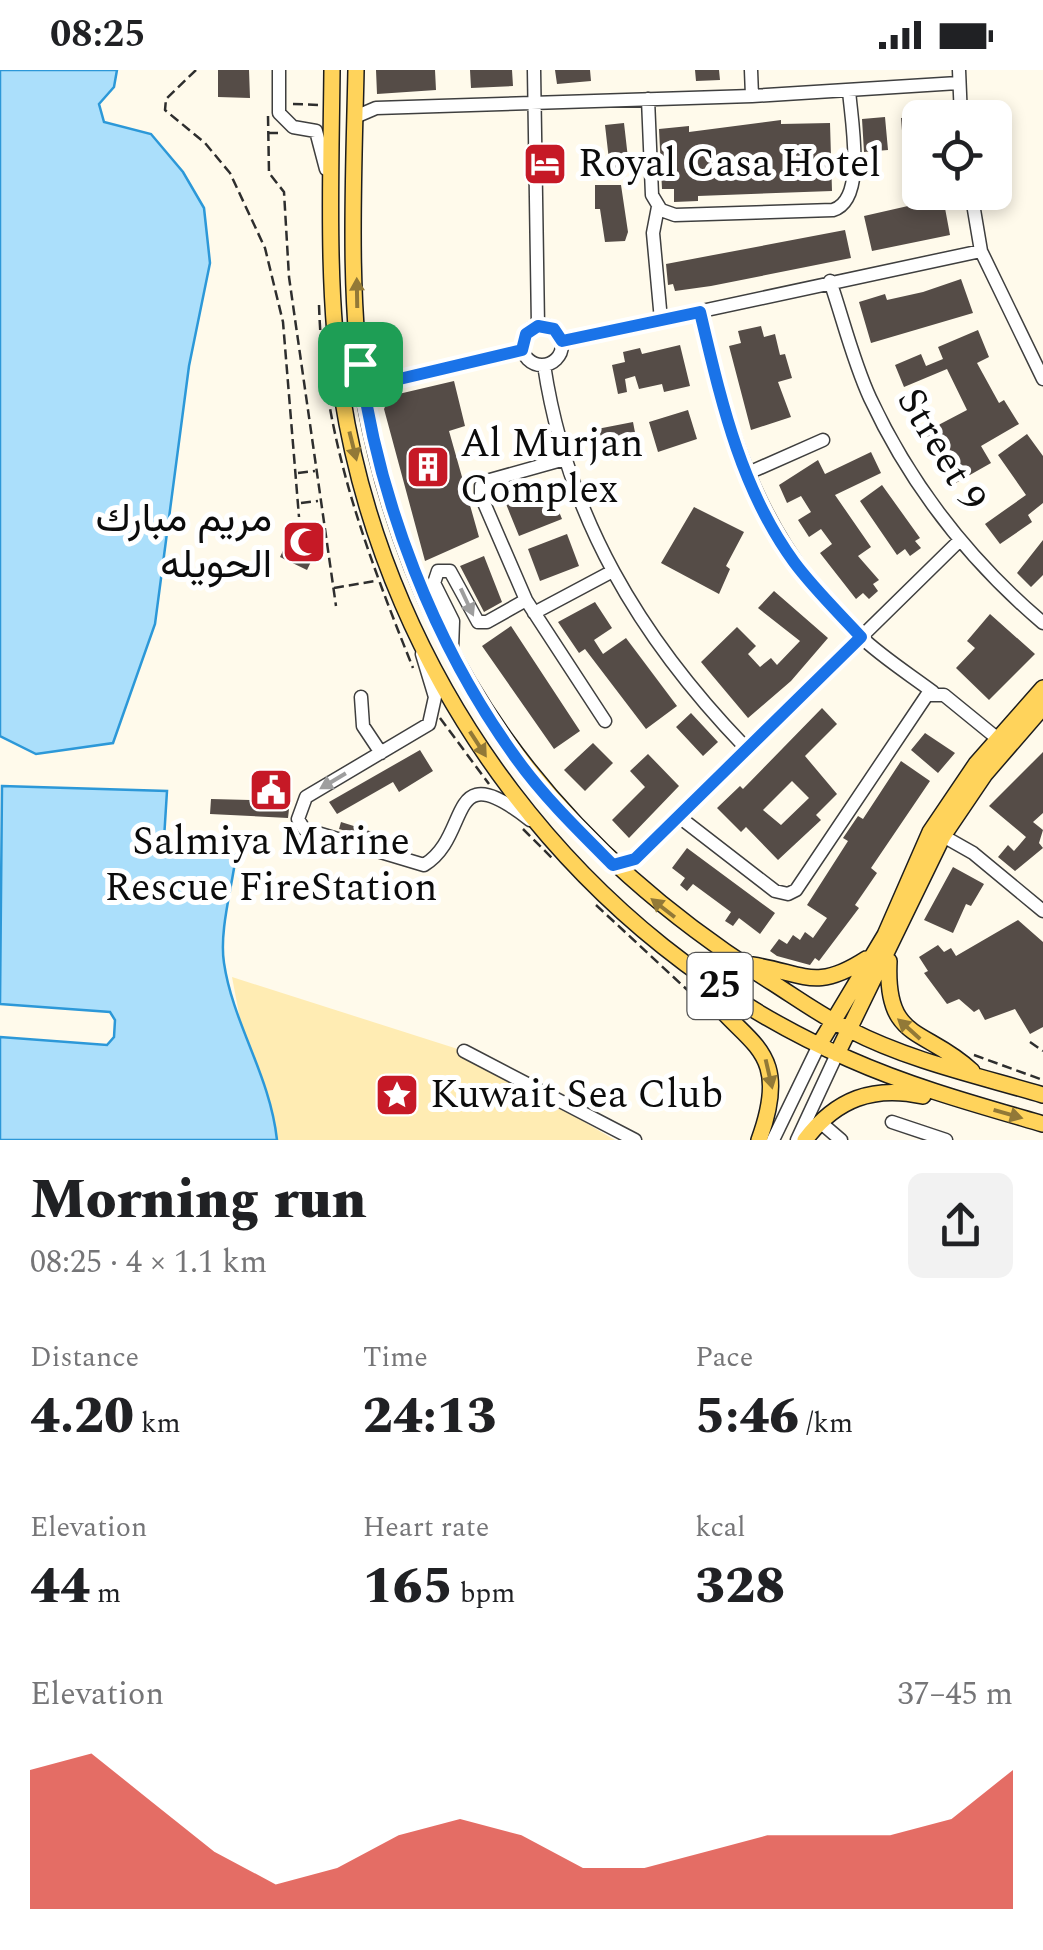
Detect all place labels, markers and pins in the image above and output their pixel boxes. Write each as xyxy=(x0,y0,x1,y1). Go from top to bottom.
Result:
place label: Royal Casa Hotel xyxy=(578,134,881,195)
hotel icon: Royal Casa Hotel xyxy=(522,141,568,187)
pin xyxy=(318,322,403,407)
place label: Al Murjan Complex xyxy=(460,414,643,521)
building icon: Al Murjan Complex xyxy=(405,444,451,490)
place label: مريم مبارك الحويله xyxy=(96,489,272,596)
mosque icon: مريم مبارك الحويله xyxy=(281,519,327,565)
public building icon: Salmiya Marine Rescue FireStation xyxy=(248,767,294,813)
place label: Salmiya Marine Rescue FireStation xyxy=(105,812,437,919)
place label: Kuwait Sea Club xyxy=(430,1065,723,1126)
place icon: Kuwait Sea Club xyxy=(374,1072,420,1118)

